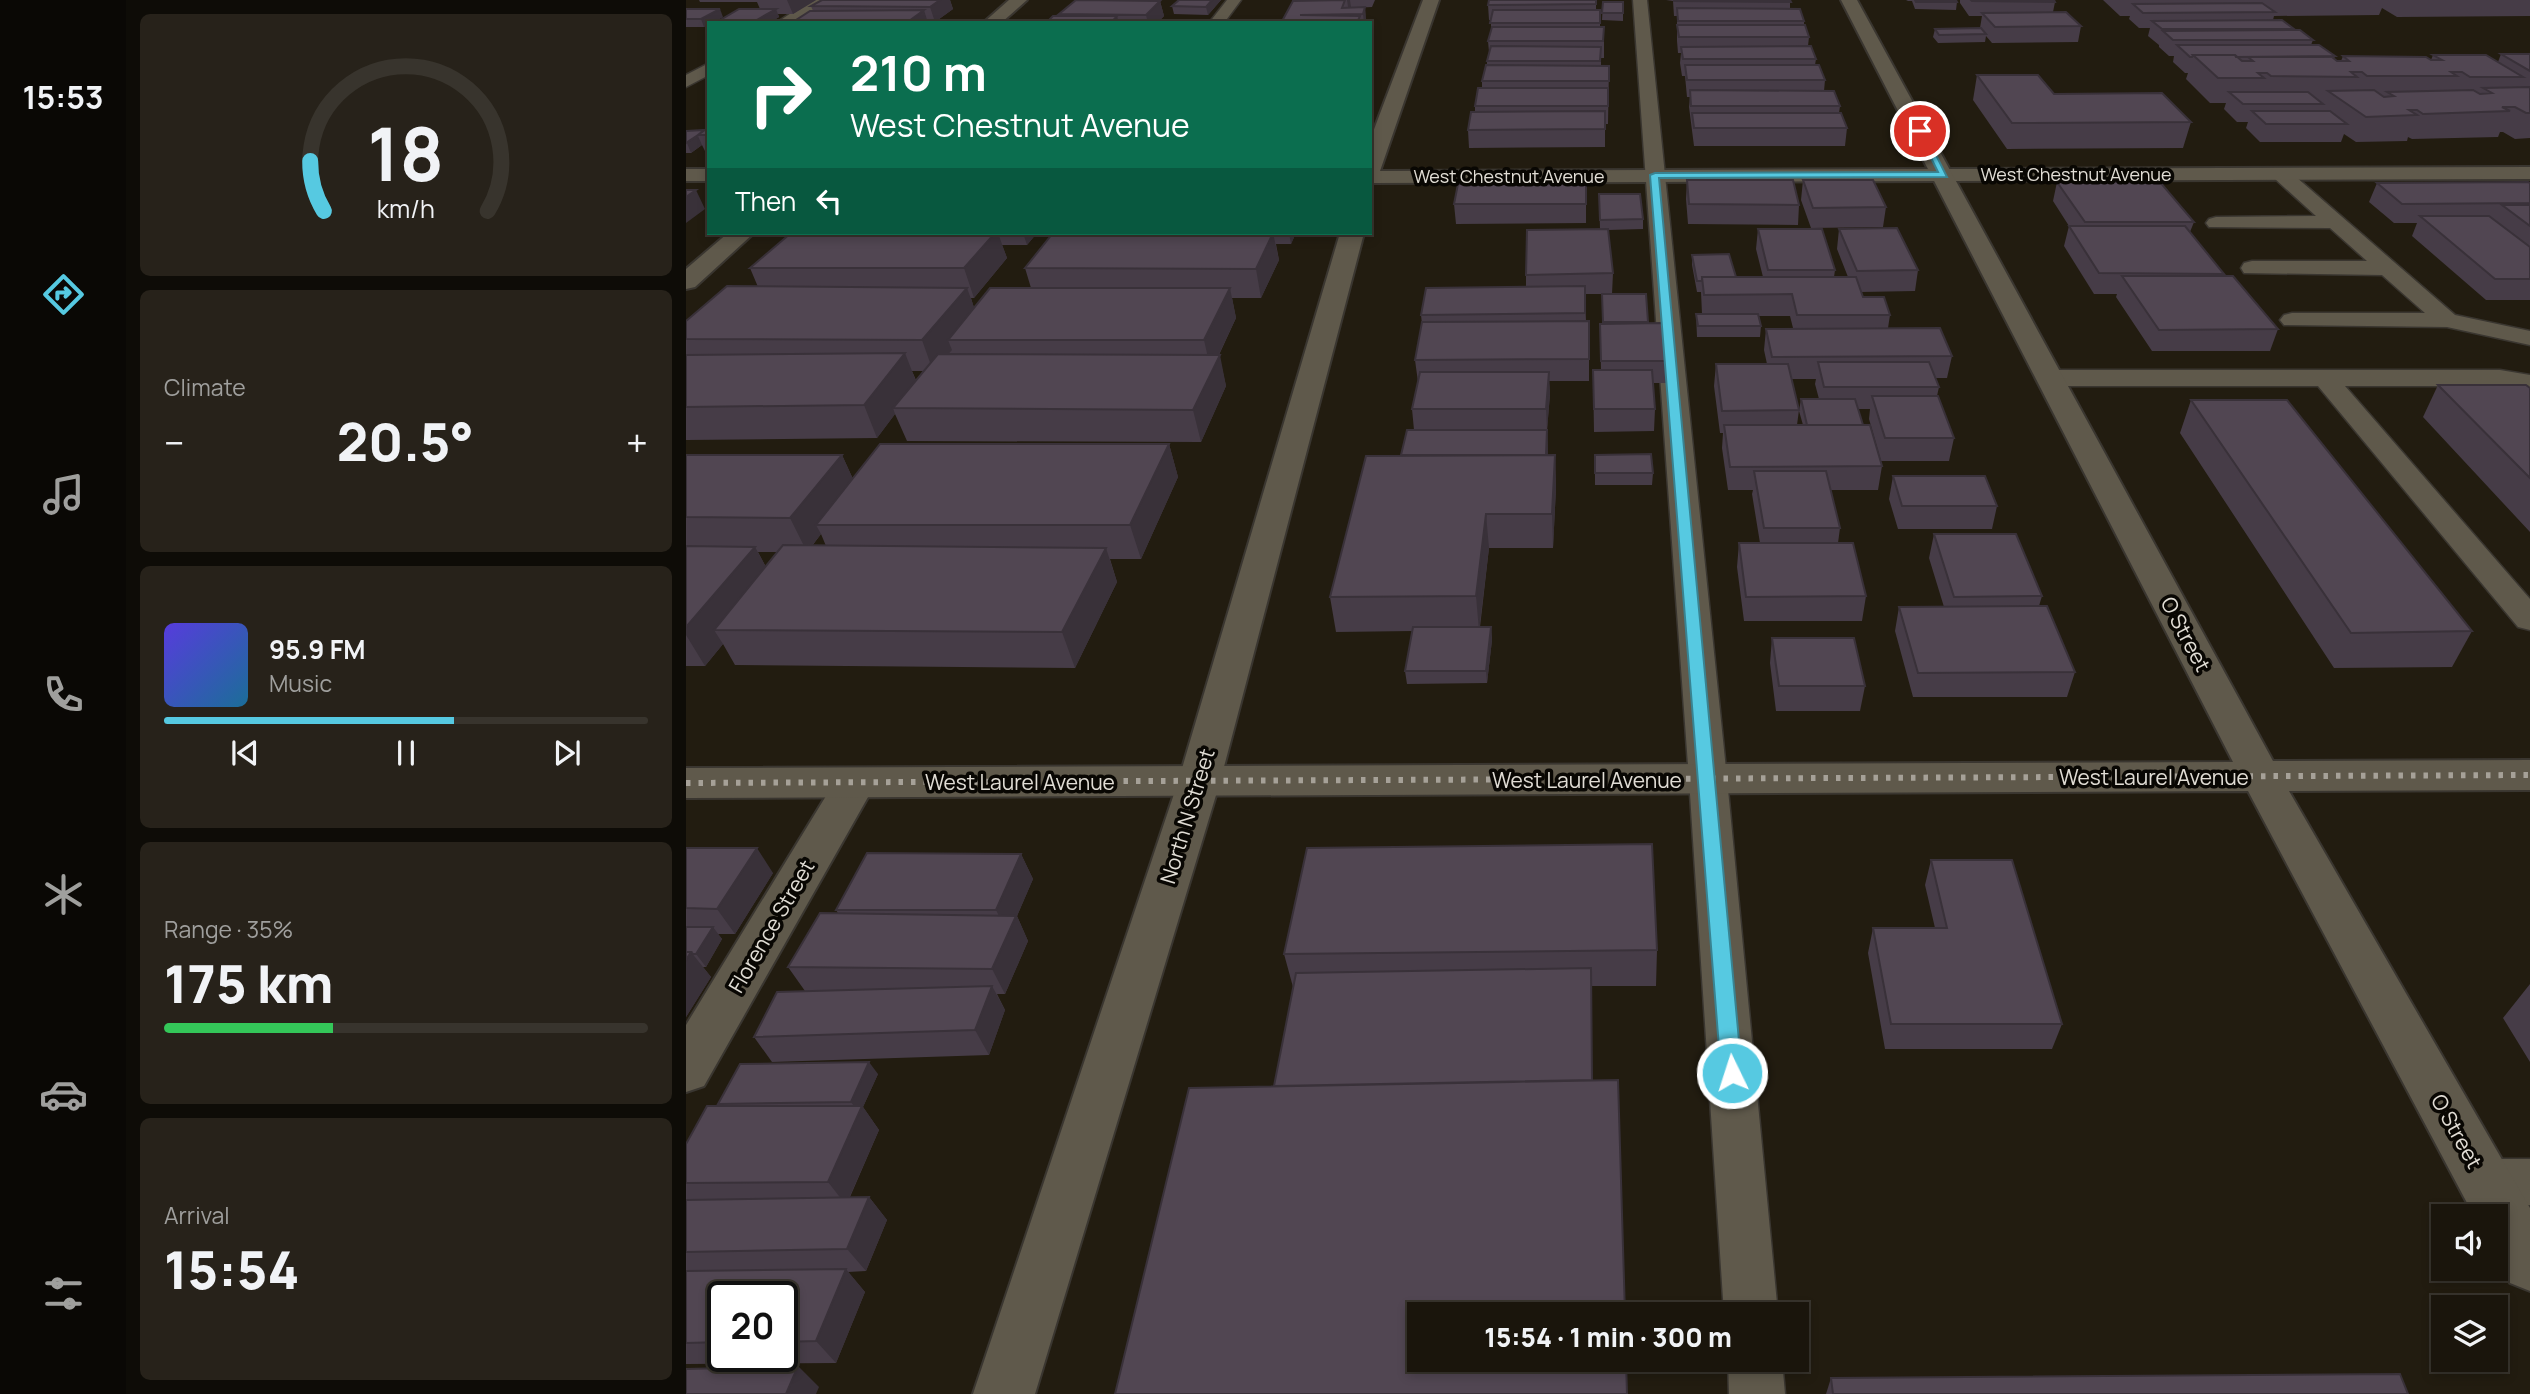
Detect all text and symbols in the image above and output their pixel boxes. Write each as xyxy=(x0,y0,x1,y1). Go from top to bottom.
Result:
text: 210 m xyxy=(850,39,987,106)
icon: right xyxy=(735,49,826,140)
text: 15:53 xyxy=(22,75,104,119)
pin xyxy=(1890,101,1950,161)
text: 18 xyxy=(368,103,444,203)
text: West Chestnut Avenue xyxy=(850,103,1190,147)
icon: arrive xyxy=(1901,112,1939,150)
street label: West Chestnut Avenue xyxy=(1980,162,2172,186)
street label: West Chestnut Avenue xyxy=(1413,164,1605,188)
icon: left xyxy=(810,182,848,220)
text: Then xyxy=(735,183,796,219)
text: km/h xyxy=(377,191,435,226)
icon: directions xyxy=(39,270,88,319)
text: Climate xyxy=(164,371,246,403)
text: 20.5° xyxy=(337,406,474,477)
text: − xyxy=(164,416,185,468)
text: + xyxy=(626,416,648,468)
icon: music xyxy=(39,470,88,519)
street label: O Street xyxy=(2155,592,2217,676)
text: 95.9 FM xyxy=(269,631,366,667)
text: Music xyxy=(269,667,332,699)
icon: phone xyxy=(39,670,88,719)
icon: previous xyxy=(226,734,264,772)
icon: pause xyxy=(387,734,425,772)
icon: next xyxy=(548,734,586,772)
street label: North N Street xyxy=(1153,745,1221,887)
street label: West Laurel Avenue xyxy=(2059,763,2249,791)
street label: West Laurel Avenue xyxy=(1492,766,1682,794)
street label: West Laurel Avenue xyxy=(925,768,1115,796)
street label: Florence Street xyxy=(722,854,820,998)
icon: climate xyxy=(39,870,88,919)
text: Range · 35% xyxy=(164,913,293,945)
text: 175 km xyxy=(164,948,333,1019)
position arrow xyxy=(1695,1036,1769,1110)
icon: car xyxy=(39,1070,88,1119)
street label: O Street xyxy=(2425,1089,2489,1173)
text: Arrival xyxy=(164,1199,230,1231)
map controls xyxy=(2431,1204,2508,1372)
button: sound xyxy=(2431,1204,2508,1281)
text: 15:54 xyxy=(164,1234,299,1305)
icon: filters xyxy=(39,1269,88,1318)
speed limit sign: 20 xyxy=(707,1281,798,1372)
button: layers xyxy=(2431,1295,2508,1372)
text: 15:54 · 1 min · 300 m xyxy=(1484,1319,1732,1355)

